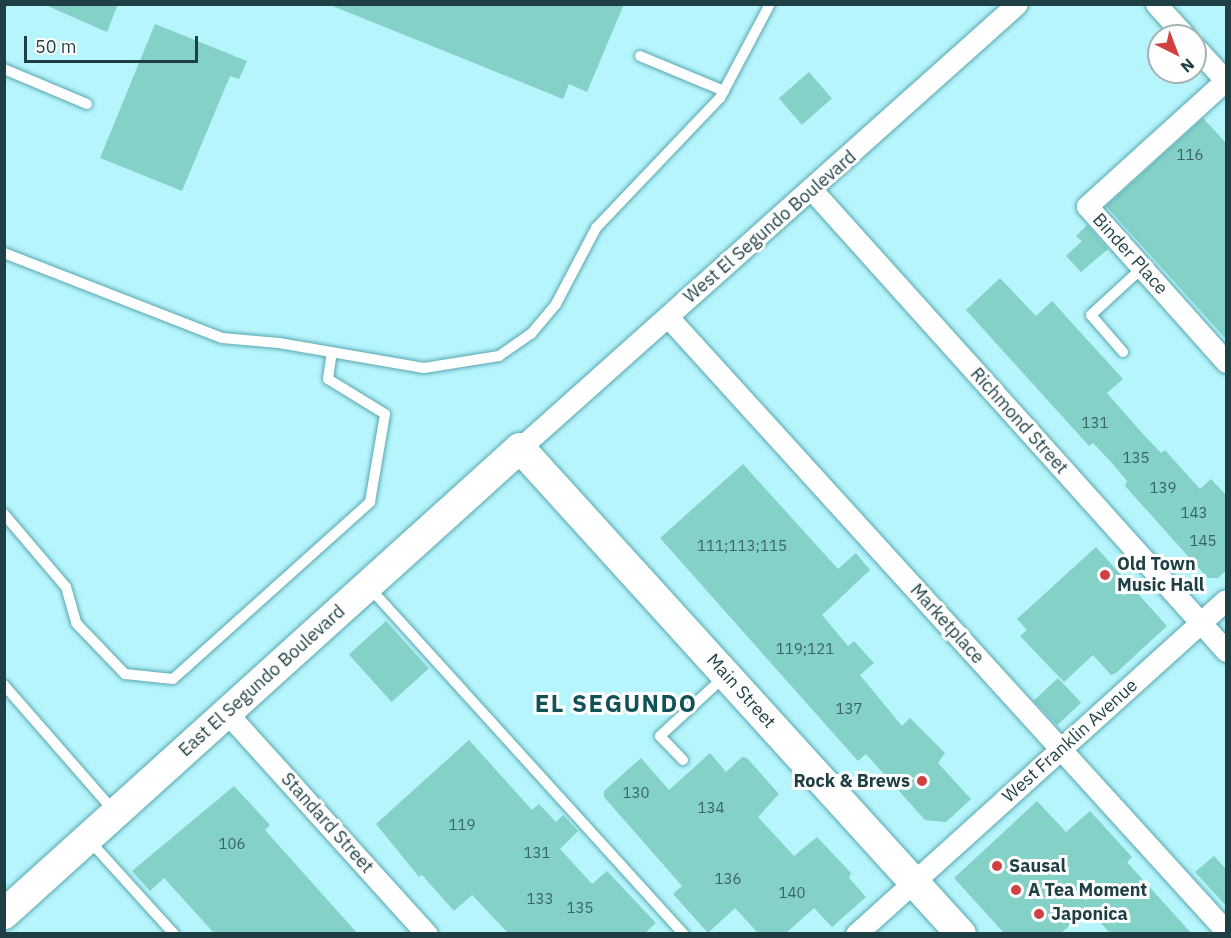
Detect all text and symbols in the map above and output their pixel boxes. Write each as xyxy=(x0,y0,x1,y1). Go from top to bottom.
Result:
scale bar xyxy=(27,24,201,62)
north arrow xyxy=(1147,24,1207,84)
text: 50 m xyxy=(35,35,77,58)
text: N xyxy=(1177,55,1199,77)
street label: West El Segundo Boulevard xyxy=(679,146,861,308)
house number: 116 xyxy=(1177,146,1203,164)
street label: Binder Place xyxy=(1088,209,1172,299)
street label: Richmond Street xyxy=(966,363,1072,479)
house number: 131 xyxy=(1082,414,1108,432)
house number: 135 xyxy=(1123,449,1149,467)
house number: 139 xyxy=(1150,479,1176,497)
house number: 143 xyxy=(1181,504,1207,522)
house number: 145 xyxy=(1190,532,1216,550)
house number: 111;113;115 xyxy=(697,537,787,555)
place label: Old Town Music Hall xyxy=(1117,554,1204,596)
marker: Old Town Music Hall xyxy=(1098,568,1112,582)
street label: Marketplace xyxy=(906,580,988,668)
street label: East El Segundo Boulevard xyxy=(175,601,349,761)
house number: 119;121 xyxy=(776,640,834,658)
street label: Main Street xyxy=(702,649,780,733)
street label: West Franklin Avenue xyxy=(998,675,1142,807)
district label: EL SEGUNDO xyxy=(535,690,697,718)
house number: 137 xyxy=(836,700,862,718)
street label: Standard Street xyxy=(276,769,378,877)
place label: Rock & Brews xyxy=(793,770,910,792)
marker: Rock & Brews xyxy=(915,774,929,788)
house number: 130 xyxy=(623,784,649,802)
house number: 134 xyxy=(698,799,724,817)
house number: 119 xyxy=(449,816,475,834)
house number: 106 xyxy=(219,835,245,853)
house number: 131 xyxy=(524,844,550,862)
place label: Sausal xyxy=(1009,855,1066,877)
marker: Sausal xyxy=(990,859,1004,873)
house number: 136 xyxy=(715,870,741,888)
place label: A Tea Moment xyxy=(1028,879,1147,901)
marker: A Tea Moment xyxy=(1009,883,1023,897)
house number: 140 xyxy=(779,884,805,902)
house number: 133 xyxy=(527,890,553,908)
house number: 135 xyxy=(567,899,593,917)
place label: Japonica xyxy=(1051,903,1128,925)
marker: Japonica xyxy=(1032,907,1046,921)

